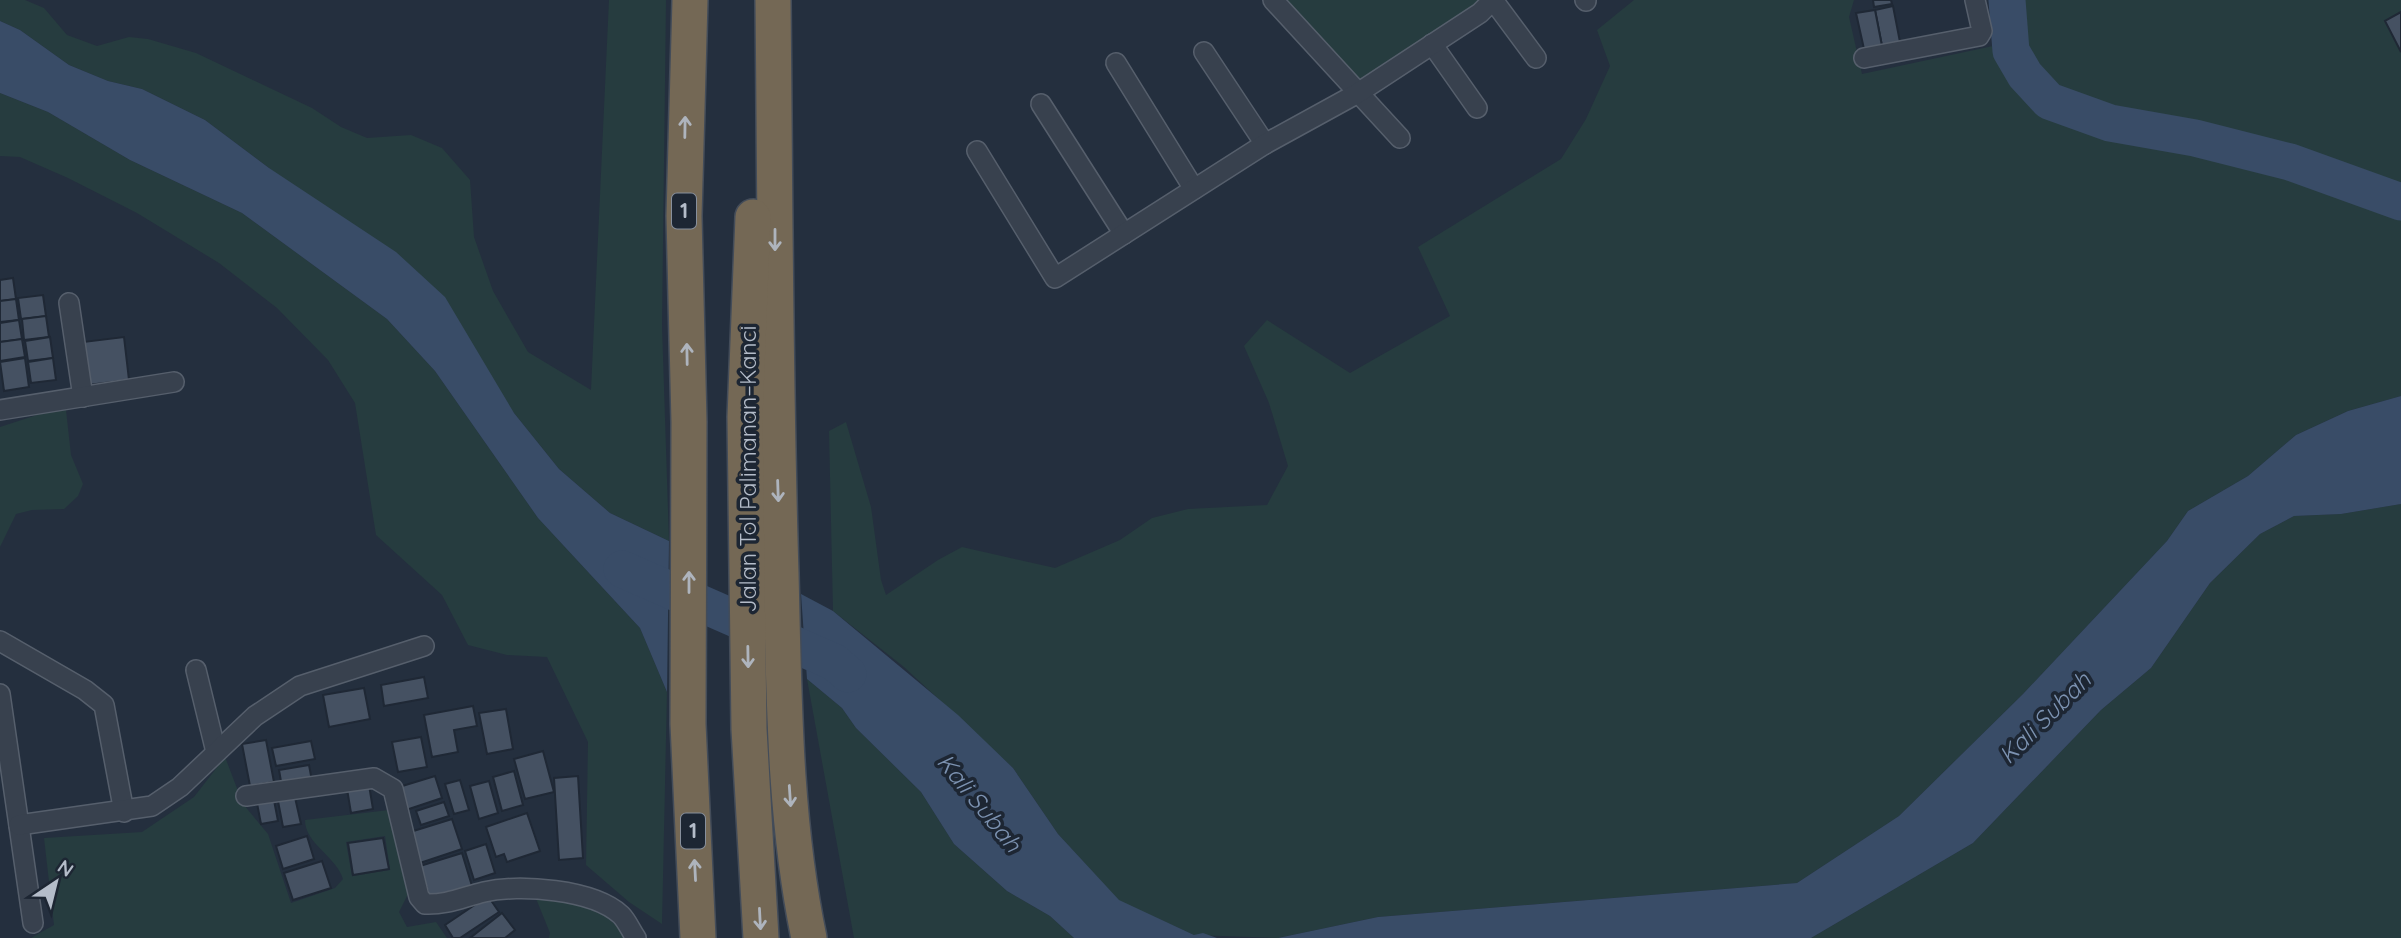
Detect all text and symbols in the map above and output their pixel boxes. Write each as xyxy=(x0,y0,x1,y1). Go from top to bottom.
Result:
one-way arrow xyxy=(679,115,692,138)
road number: 1 xyxy=(672,194,696,228)
one-way arrow xyxy=(768,228,782,251)
street label: Jalan Tol Palimanan–Kanci xyxy=(733,326,762,613)
one-way arrow xyxy=(681,343,694,366)
one-way arrow xyxy=(772,479,785,502)
one-way arrow xyxy=(682,571,695,594)
one-way arrow xyxy=(742,645,755,668)
water label: Kali Subah xyxy=(1992,665,2097,770)
water label: Kali Subah xyxy=(931,747,1029,858)
one-way arrow xyxy=(784,784,797,807)
road number: 1 xyxy=(681,814,705,848)
north arrow xyxy=(21,847,91,917)
text: N xyxy=(53,854,78,882)
one-way arrow xyxy=(688,859,701,882)
one-way arrow xyxy=(753,908,766,931)

